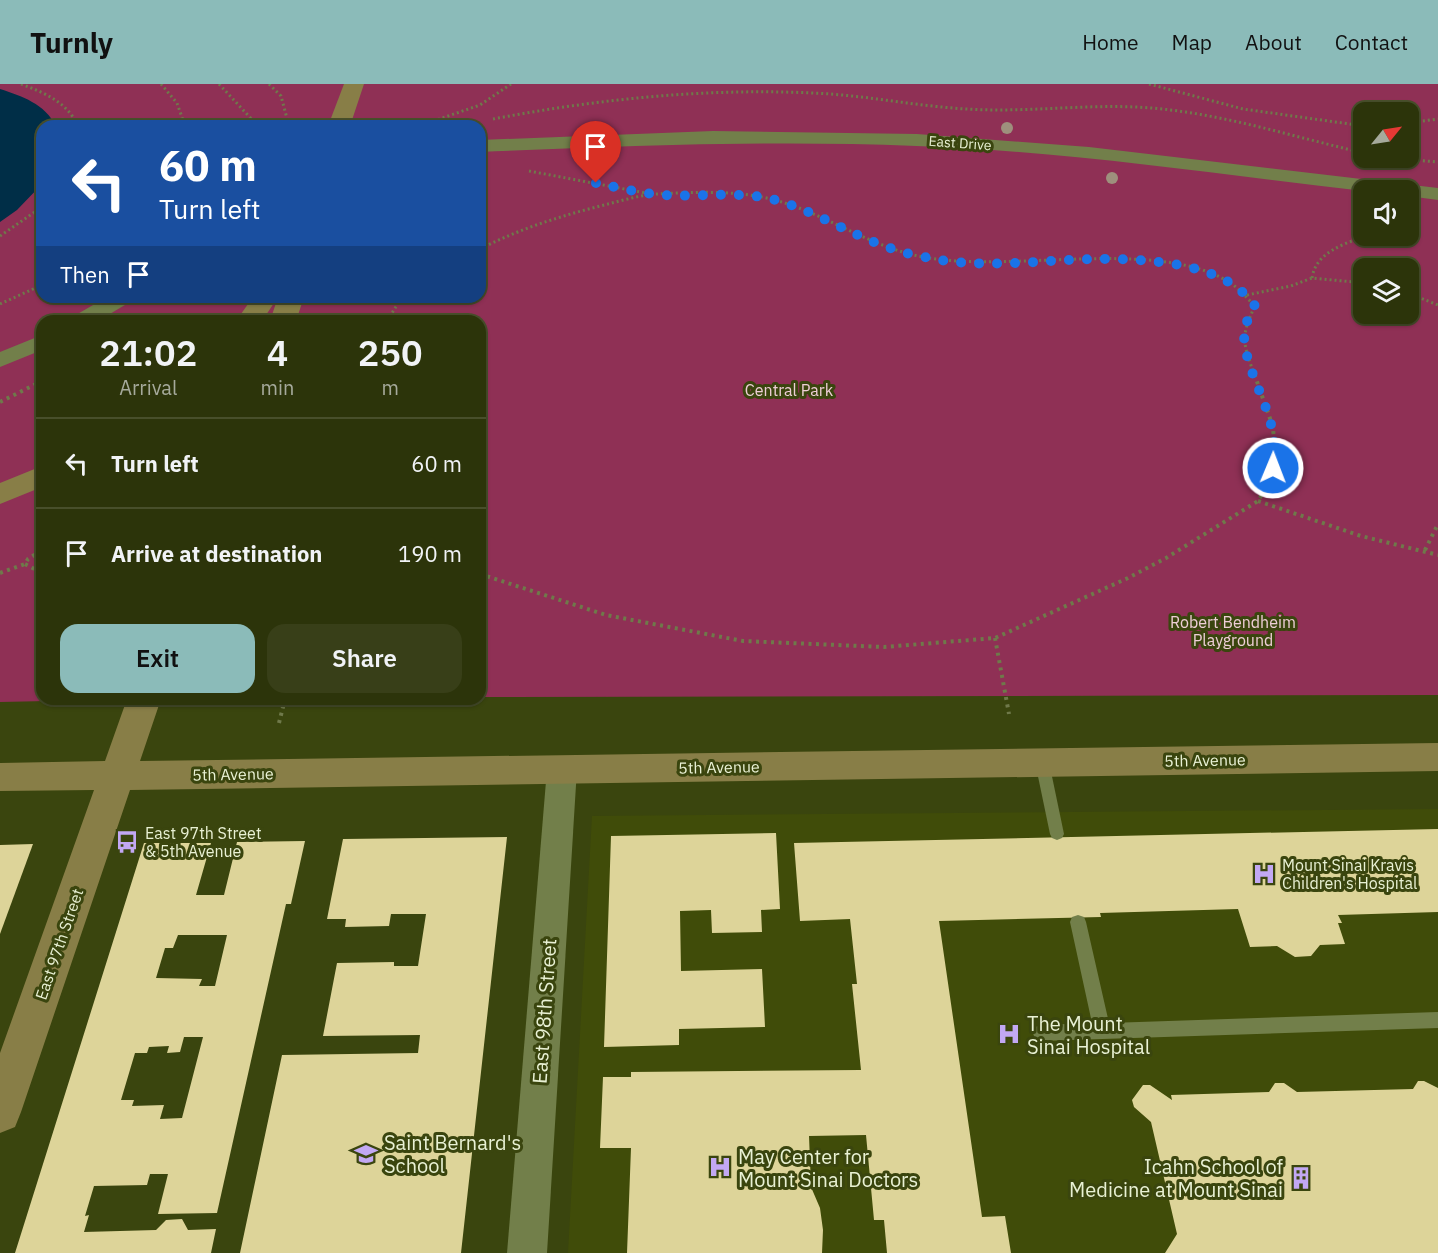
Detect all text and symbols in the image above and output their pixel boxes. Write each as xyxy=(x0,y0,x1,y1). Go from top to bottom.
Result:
text: Turnly xyxy=(30,24,113,61)
text: Home xyxy=(1082,28,1139,56)
text: Map xyxy=(1172,28,1212,56)
text: About xyxy=(1245,28,1302,56)
text: Contact xyxy=(1335,28,1408,56)
north arrow xyxy=(1353,102,1419,168)
map controls xyxy=(1353,102,1419,324)
pin xyxy=(570,121,621,183)
icon: arrive xyxy=(579,130,612,163)
street label: East Drive xyxy=(928,132,992,154)
text: 60 m xyxy=(159,138,257,193)
icon: left xyxy=(60,144,138,222)
button: sound xyxy=(1353,180,1419,246)
text: Turn left xyxy=(159,191,260,226)
icon: arrive xyxy=(122,258,155,291)
button: layers xyxy=(1353,258,1419,324)
text: Then xyxy=(60,260,110,289)
text: 21:02 xyxy=(99,329,197,376)
text: 4 xyxy=(267,329,288,376)
text: 250 xyxy=(358,329,423,376)
text: Arrival xyxy=(119,374,177,401)
text: min xyxy=(261,374,294,401)
text: m xyxy=(381,374,399,401)
park label: Central Park xyxy=(745,380,834,400)
position arrow xyxy=(1241,436,1305,500)
icon: left xyxy=(60,447,93,480)
text: Turn left xyxy=(111,449,199,478)
text: 60 m xyxy=(411,449,462,478)
icon: arrive xyxy=(60,537,93,570)
text: Arrive at destination xyxy=(111,539,322,568)
text: 190 m xyxy=(398,539,462,568)
park label: Robert Bendheim Playground xyxy=(1170,612,1296,650)
button: Exit xyxy=(60,624,255,693)
button: Share xyxy=(267,624,462,693)
street label: 5th Avenue xyxy=(1164,749,1246,771)
street label: 5th Avenue xyxy=(678,756,760,778)
street label: 5th Avenue xyxy=(192,763,274,785)
place label: East 97th Street & 5th Avenue xyxy=(145,823,262,861)
bus stop icon: East 97th Street & 5th Avenue xyxy=(114,829,140,855)
place label: Mount Sinai Kravis Children's Hospital xyxy=(1282,855,1417,893)
hospital icon: Mount Sinai Kravis Children's Hospital xyxy=(1251,861,1277,887)
street label: East 97th Street xyxy=(31,886,87,1002)
street label: East 98th Street xyxy=(525,937,563,1085)
place label: The Mount Sinai Hospital xyxy=(1027,1010,1150,1060)
hospital icon: The Mount Sinai Hospital xyxy=(996,1021,1022,1047)
place label: Saint Bernard's School xyxy=(384,1129,521,1179)
school or university icon: Saint Bernard's School xyxy=(353,1141,379,1167)
place label: May Center for Mount Sinai Doctors xyxy=(738,1143,918,1193)
place label: Icahn School of Medicine at Mount Sinai xyxy=(1069,1153,1284,1203)
hospital icon: May Center for Mount Sinai Doctors xyxy=(707,1154,733,1180)
building icon: Icahn School of Medicine at Mount Sinai xyxy=(1288,1165,1314,1191)

